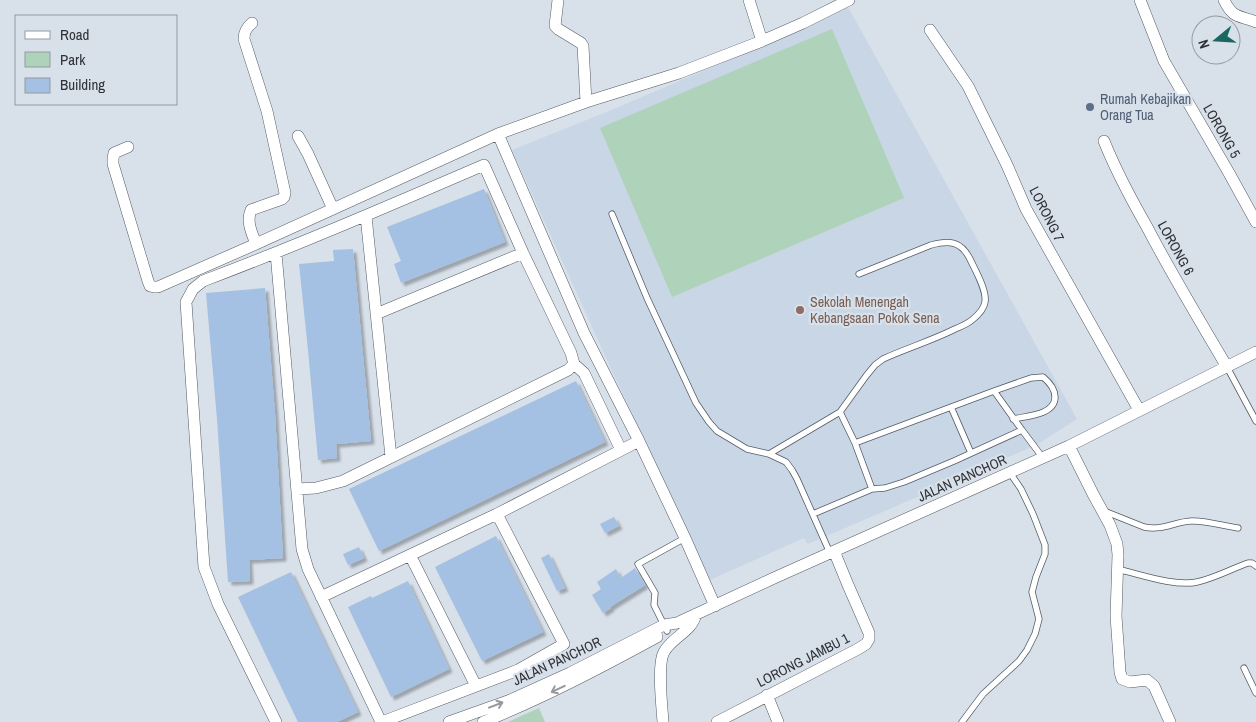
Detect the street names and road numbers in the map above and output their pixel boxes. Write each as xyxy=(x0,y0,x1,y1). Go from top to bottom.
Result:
street label: LORONG 5 xyxy=(1199,101,1245,161)
street label: LORONG 7 xyxy=(1026,183,1068,245)
street label: LORONG 6 xyxy=(1154,218,1198,278)
street label: JALAN PANCHOR xyxy=(915,450,1009,506)
street label: LORONG JAMBU 1 xyxy=(754,629,853,691)
street label: JALAN PANCHOR xyxy=(510,633,604,689)

